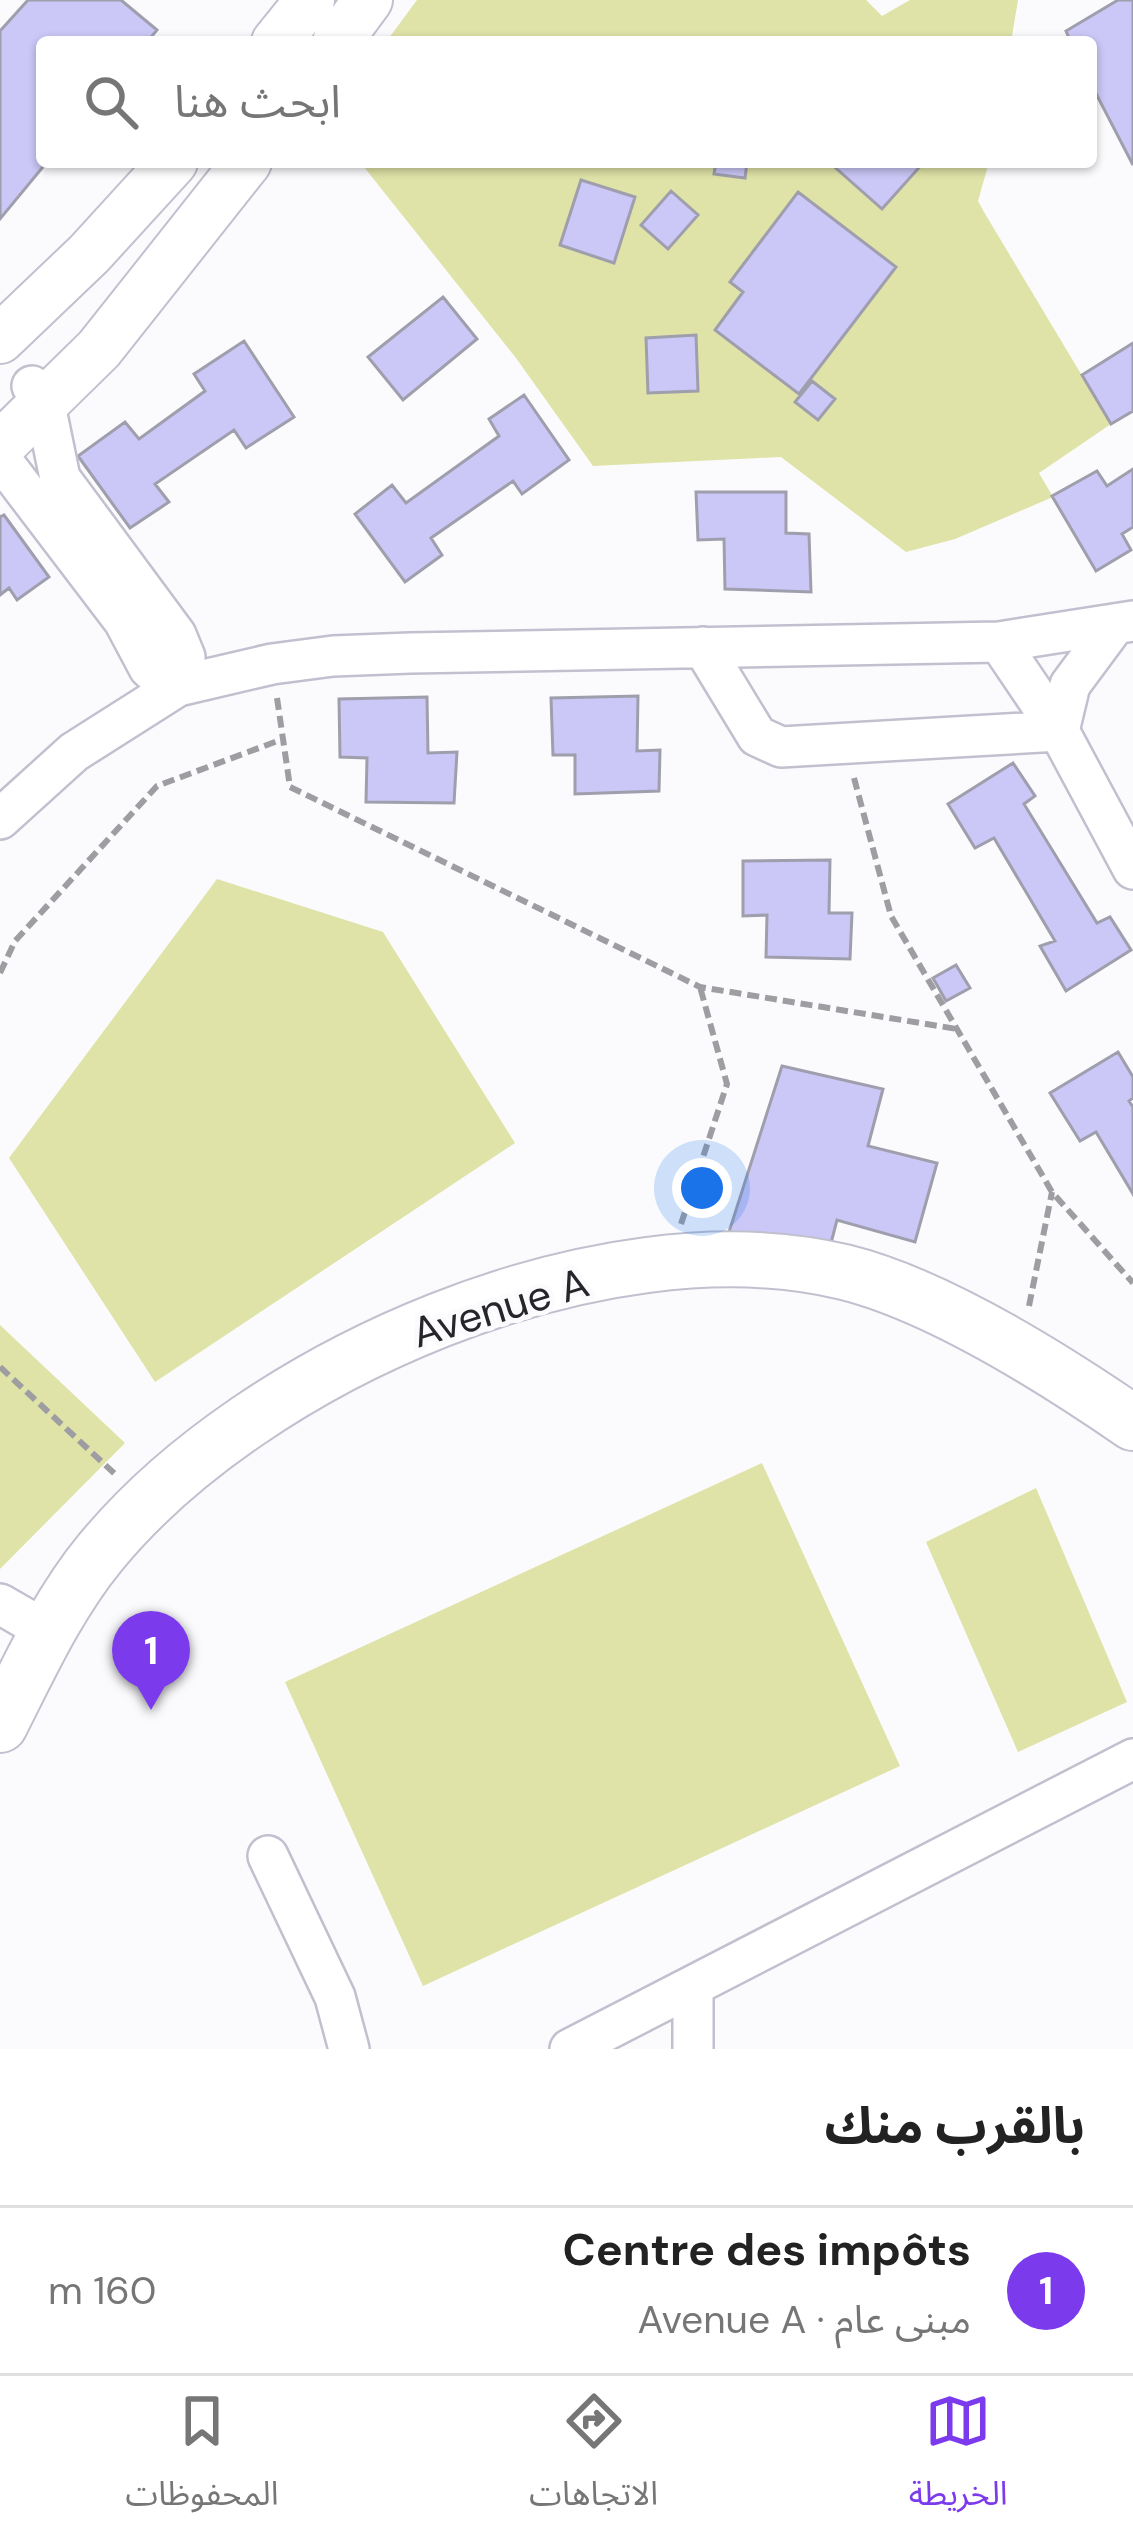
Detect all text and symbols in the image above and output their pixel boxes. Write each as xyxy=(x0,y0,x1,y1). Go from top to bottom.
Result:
search box xyxy=(36,36,1097,168)
icon: search xyxy=(78,69,144,135)
text: ابحث هنا xyxy=(174,72,341,131)
your location xyxy=(672,1158,732,1218)
street label: Avenue A xyxy=(405,1255,595,1360)
pin: 1 xyxy=(112,1611,190,1710)
text: بالقرب منك xyxy=(824,2092,1085,2159)
text: Centre des impôts xyxy=(563,2220,971,2279)
text: 160 m xyxy=(48,2265,156,2316)
text: 1 xyxy=(1039,2265,1053,2316)
text: مبنى عام · Avenue A xyxy=(638,2294,971,2345)
tab: المحفوظات xyxy=(125,2388,279,2529)
tab: الاتجاهات xyxy=(529,2388,658,2529)
tab: الخريطة xyxy=(909,2388,1008,2529)

